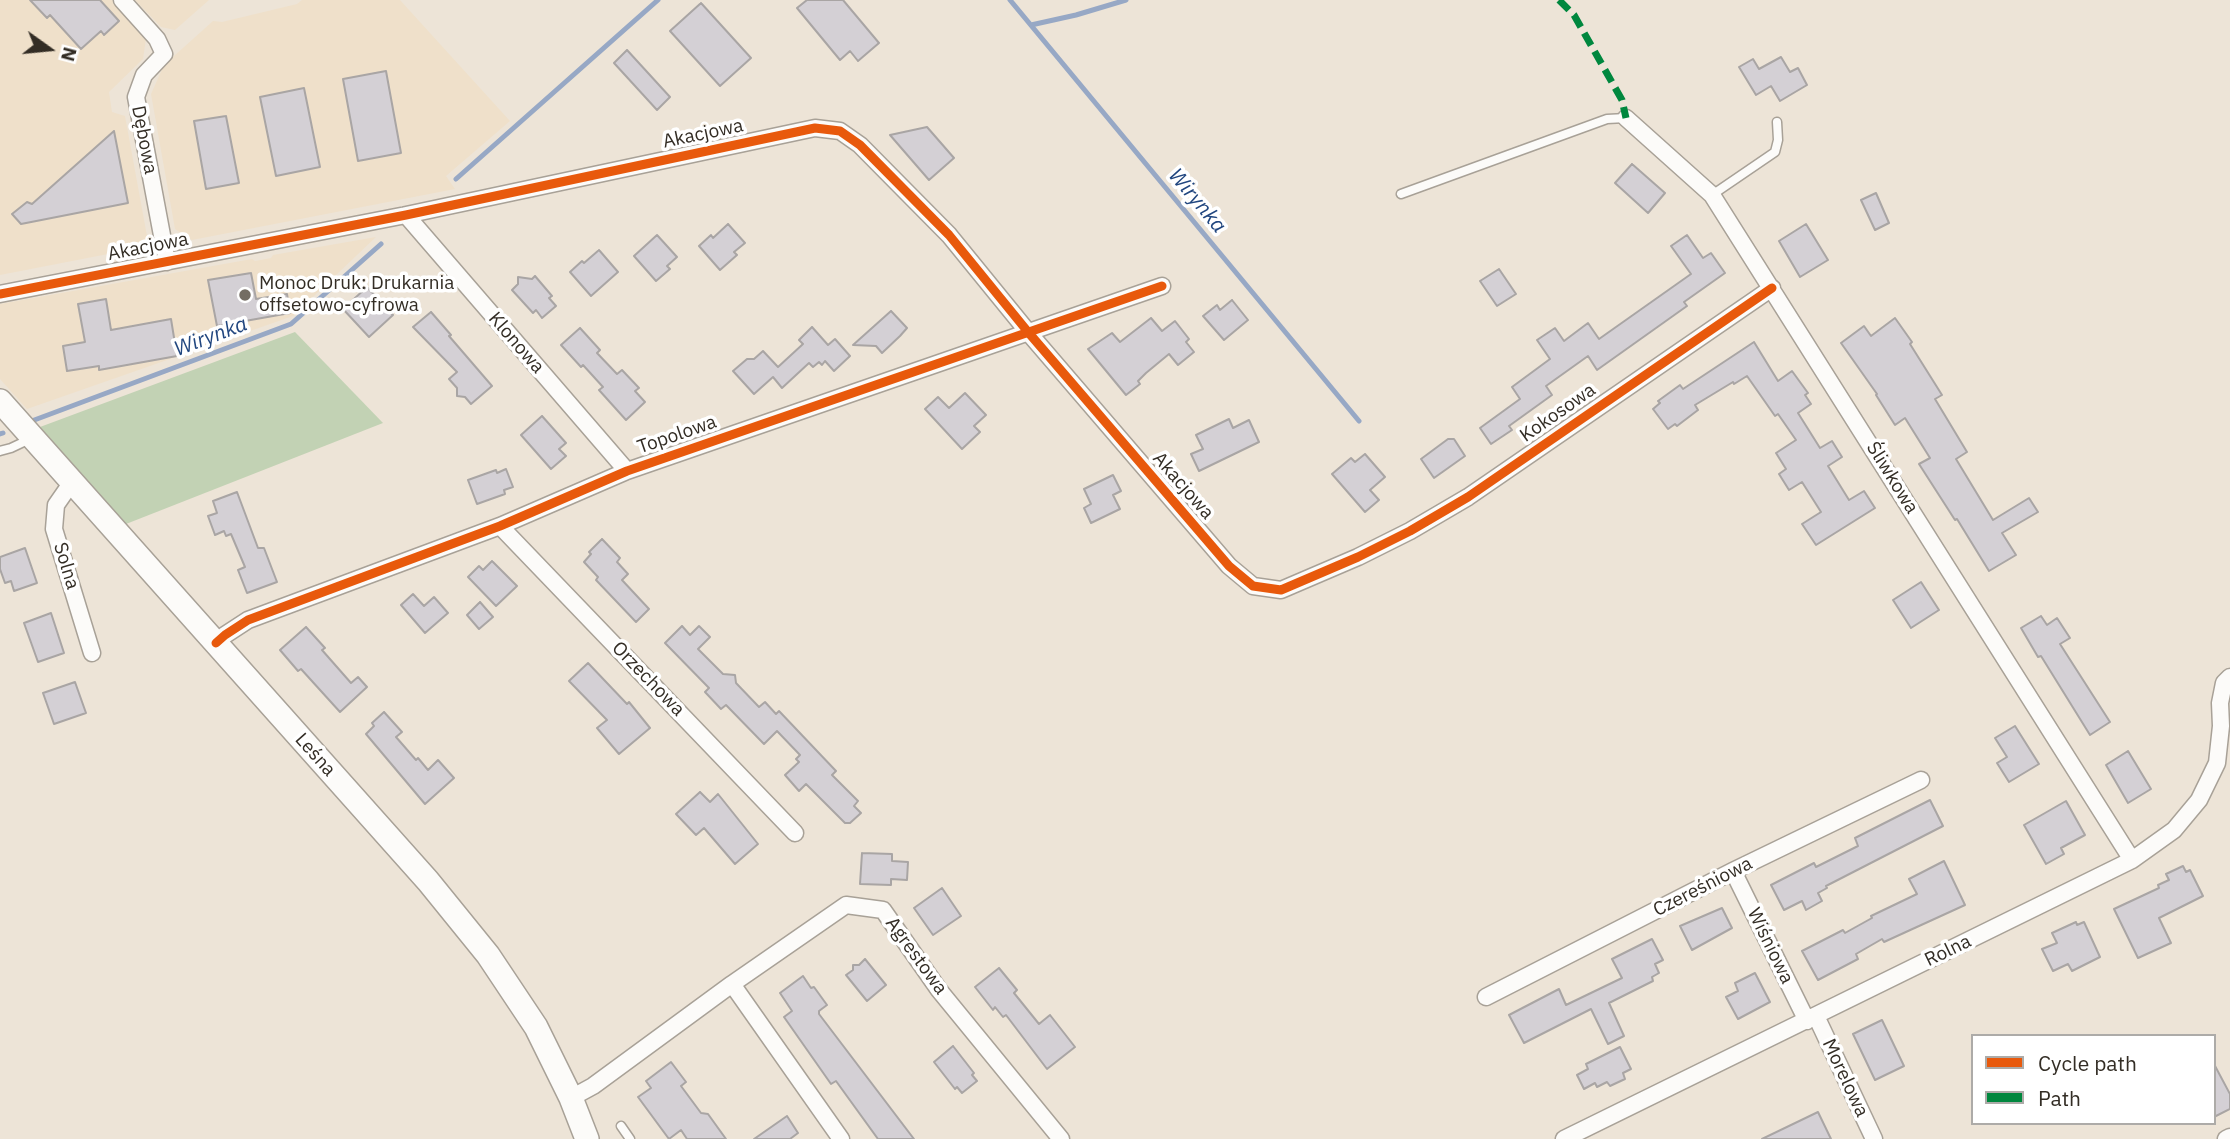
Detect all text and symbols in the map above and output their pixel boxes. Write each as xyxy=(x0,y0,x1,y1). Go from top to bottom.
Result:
north arrow xyxy=(14,14,84,84)
text: N xyxy=(56,45,83,64)
street label: Dębowa xyxy=(126,104,162,176)
street label: Akacjowa xyxy=(661,114,745,154)
water label: Wirynka xyxy=(1163,164,1231,238)
street label: Akacjowa xyxy=(106,228,190,266)
place label: Monoc Druk: Drukarnia offsetowo-cyfrowa xyxy=(259,273,454,317)
marker: Monoc Druk: Drukarnia offsetowo-cyfrowa xyxy=(237,287,253,303)
street label: Klonowa xyxy=(483,308,549,378)
water label: Wirynka xyxy=(171,312,251,362)
street label: Kokosowa xyxy=(1516,379,1600,447)
street label: Topolowa xyxy=(634,411,720,459)
street label: Śliwkowa xyxy=(1861,438,1923,518)
street label: Akacjowa xyxy=(1148,448,1218,524)
street label: Solna xyxy=(48,540,84,592)
street label: Orzechowa xyxy=(607,637,689,721)
street label: Leśna xyxy=(290,729,340,781)
street label: Czereśniowa xyxy=(1650,852,1756,922)
street label: Wiśniowa xyxy=(1742,904,1798,988)
street label: Agrestowa xyxy=(880,913,952,999)
street label: Rolna xyxy=(1921,930,1975,972)
legend xyxy=(1971,1034,2216,1125)
street label: Morelowa xyxy=(1817,1035,1873,1121)
text: Cycle path xyxy=(2038,1049,2137,1077)
text: Path xyxy=(2038,1084,2081,1112)

